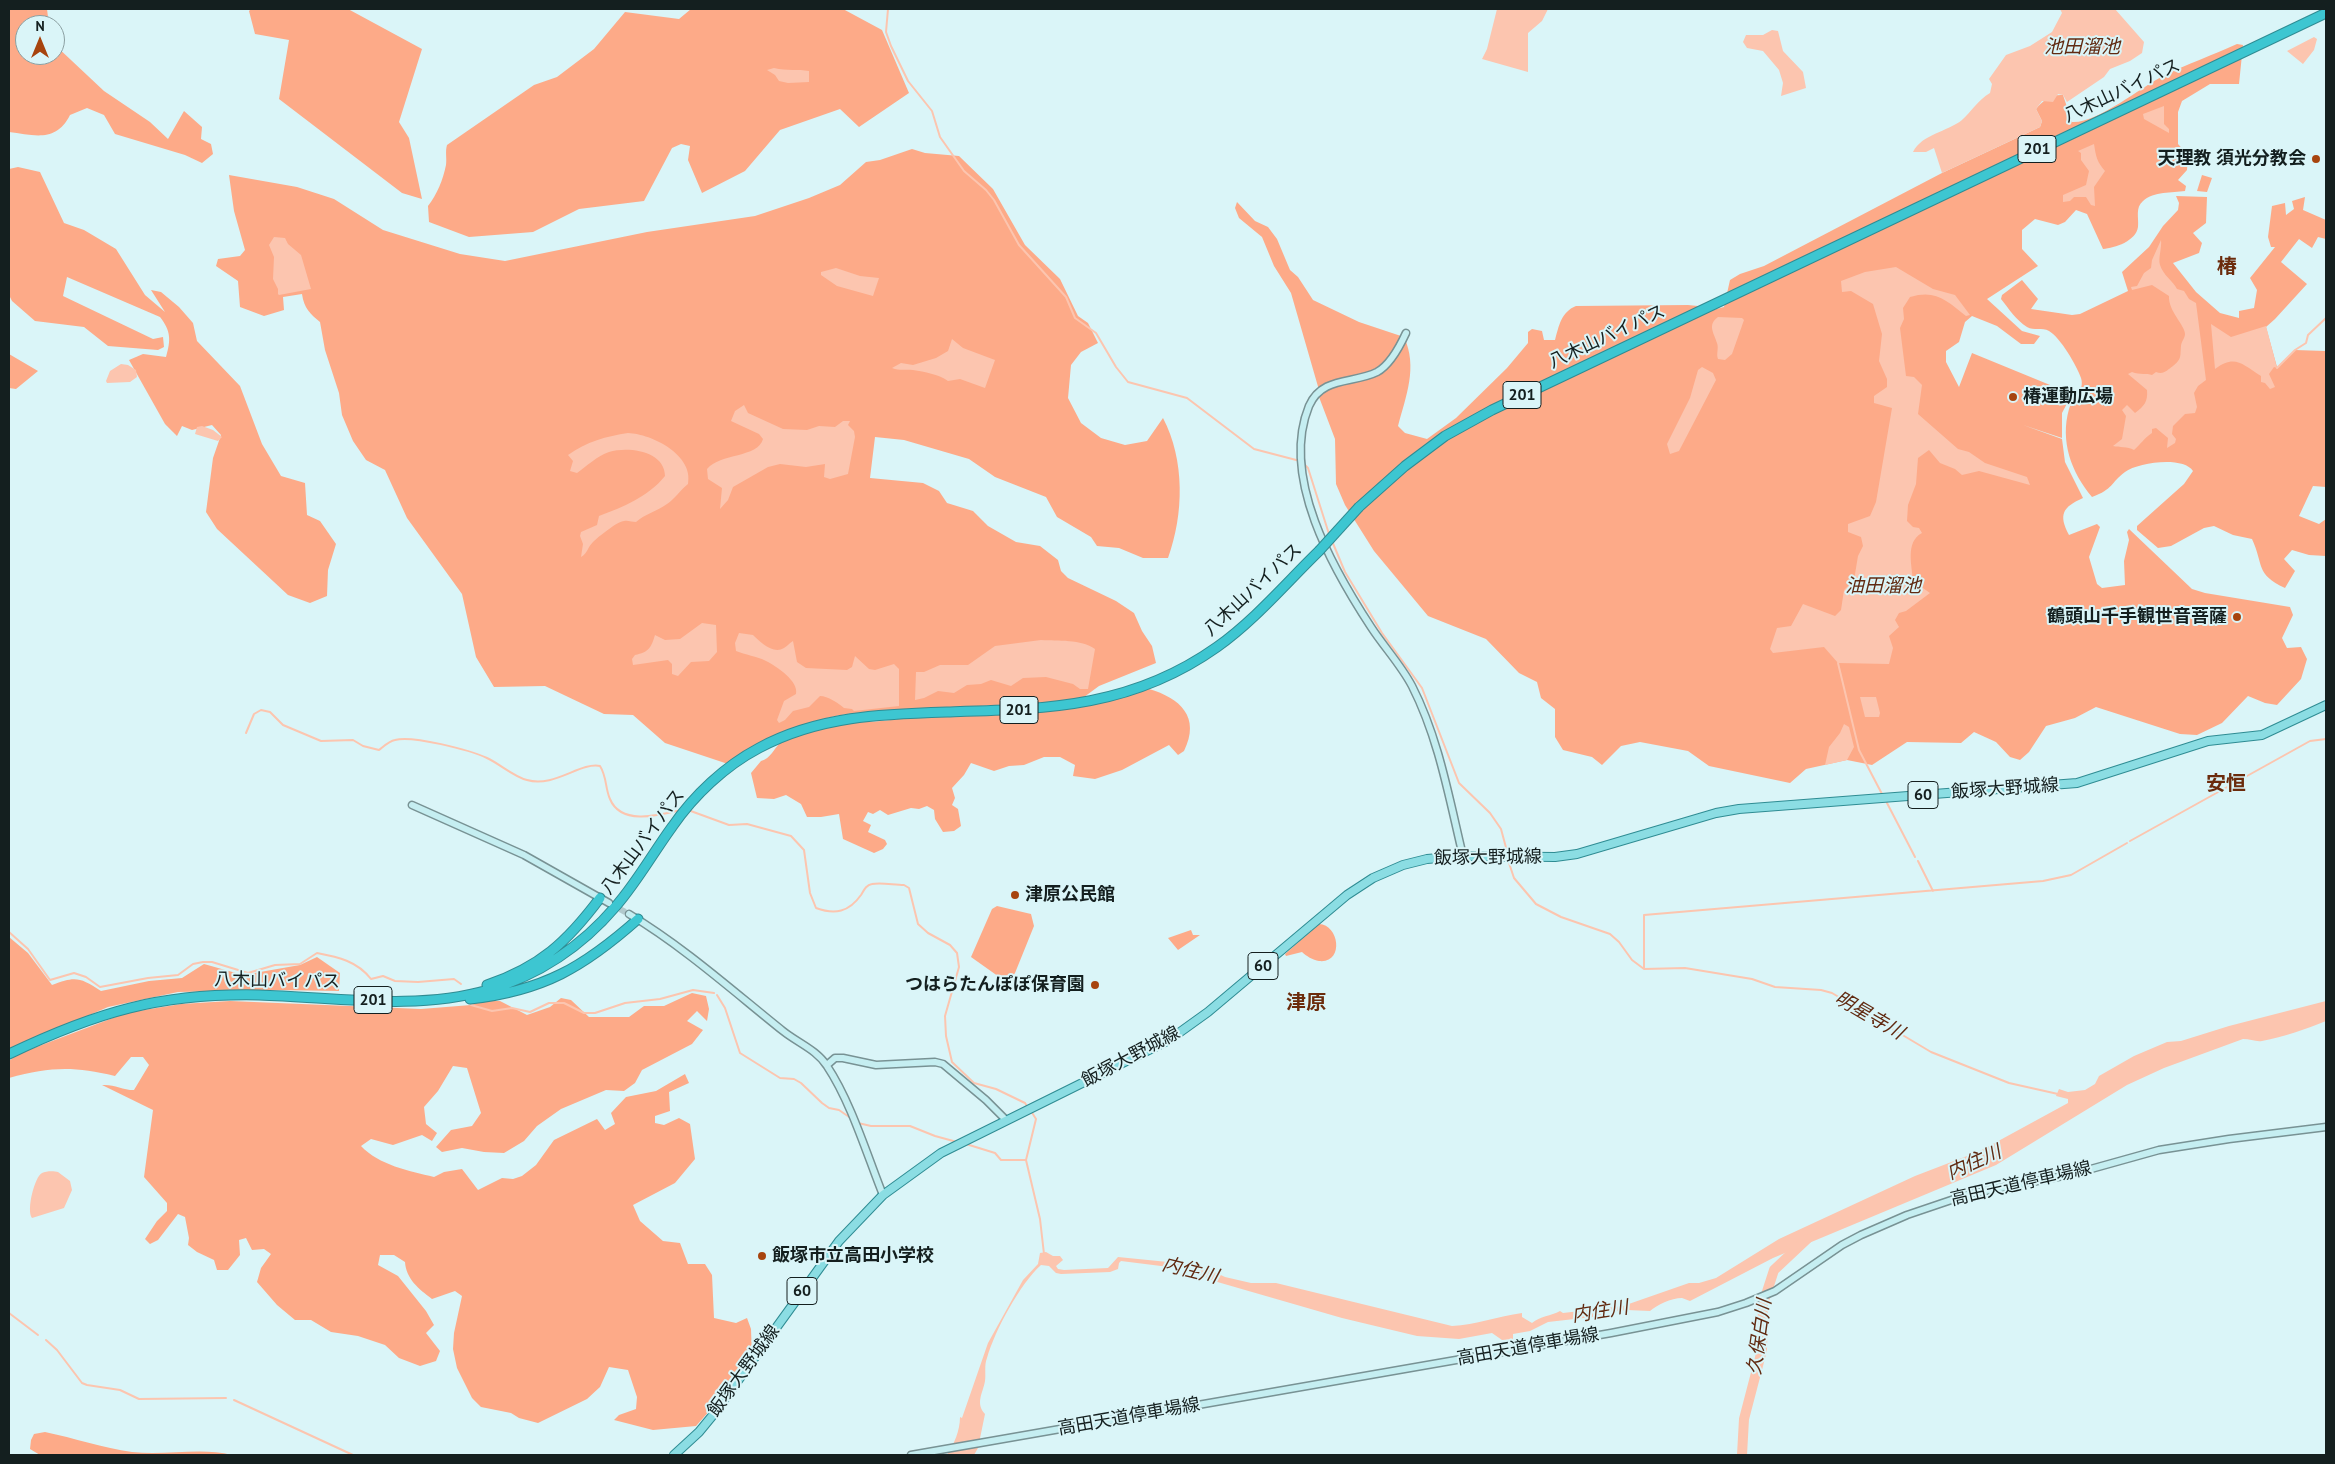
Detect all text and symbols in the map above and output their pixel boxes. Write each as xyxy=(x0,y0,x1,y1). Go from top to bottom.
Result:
north arrow xyxy=(15,15,65,65)
text: N xyxy=(35,17,45,35)
water label: 池田溜池 xyxy=(2044,37,2120,59)
street label: 八木山バイパス xyxy=(2060,55,2184,127)
road number: 201 xyxy=(2018,136,2056,162)
place label: 天理教 須光分教会 xyxy=(2157,148,2306,170)
marker: 天理教 須光分教会 xyxy=(2310,153,2322,165)
district label: 椿 xyxy=(2217,255,2237,279)
street label: 八木山バイパス xyxy=(1545,301,1669,373)
road number: 201 xyxy=(1503,382,1541,408)
place label: 椿運動広場 xyxy=(2023,386,2113,408)
marker: 椿運動広場 xyxy=(2007,391,2019,403)
street label: 八木山バイパス xyxy=(1200,539,1306,641)
water label: 油田溜池 xyxy=(1845,576,1921,598)
place label: 鶴頭山千手観世音菩薩 xyxy=(2047,606,2227,628)
marker: 鶴頭山千手観世音菩薩 xyxy=(2231,611,2243,623)
road number: 201 xyxy=(1000,696,1038,724)
district label: 安恒 xyxy=(2206,772,2246,796)
street label: 飯塚大野城線 xyxy=(1950,774,2060,804)
road number: 60 xyxy=(1908,782,1938,808)
street label: 八木山バイパス xyxy=(596,785,690,899)
street label: 飯塚大野城線 xyxy=(1434,846,1542,870)
place label: 津原公民館 xyxy=(1025,884,1115,906)
marker: 津原公民館 xyxy=(1009,889,1021,901)
road number: 60 xyxy=(1248,952,1278,979)
street label: 八木山バイパス xyxy=(214,969,340,993)
place label: つはらたんぽぽ保育園 xyxy=(905,974,1085,996)
marker: つはらたんぽぽ保育園 xyxy=(1089,979,1101,991)
road number: 201 xyxy=(354,986,392,1014)
water label: 明星寺川 xyxy=(1830,987,1908,1045)
district label: 津原 xyxy=(1286,991,1326,1015)
street label: 飯塚大野城線 xyxy=(1078,1022,1184,1092)
water label: 内住川 xyxy=(1943,1141,2005,1185)
street label: 高田天道停車場線 xyxy=(1948,1157,2094,1211)
place label: 飯塚市立高田小学校 xyxy=(772,1245,934,1267)
marker: 飯塚市立高田小学校 xyxy=(756,1250,768,1262)
water label: 内住川 xyxy=(1160,1253,1220,1289)
road number: 60 xyxy=(787,1278,817,1304)
water label: 内住川 xyxy=(1570,1296,1630,1328)
water label: 久保白川 xyxy=(1743,1298,1777,1376)
street label: 飯塚大野城線 xyxy=(704,1321,784,1421)
street label: 高田天道停車場線 xyxy=(1455,1324,1601,1370)
street label: 高田天道停車場線 xyxy=(1056,1394,1202,1440)

